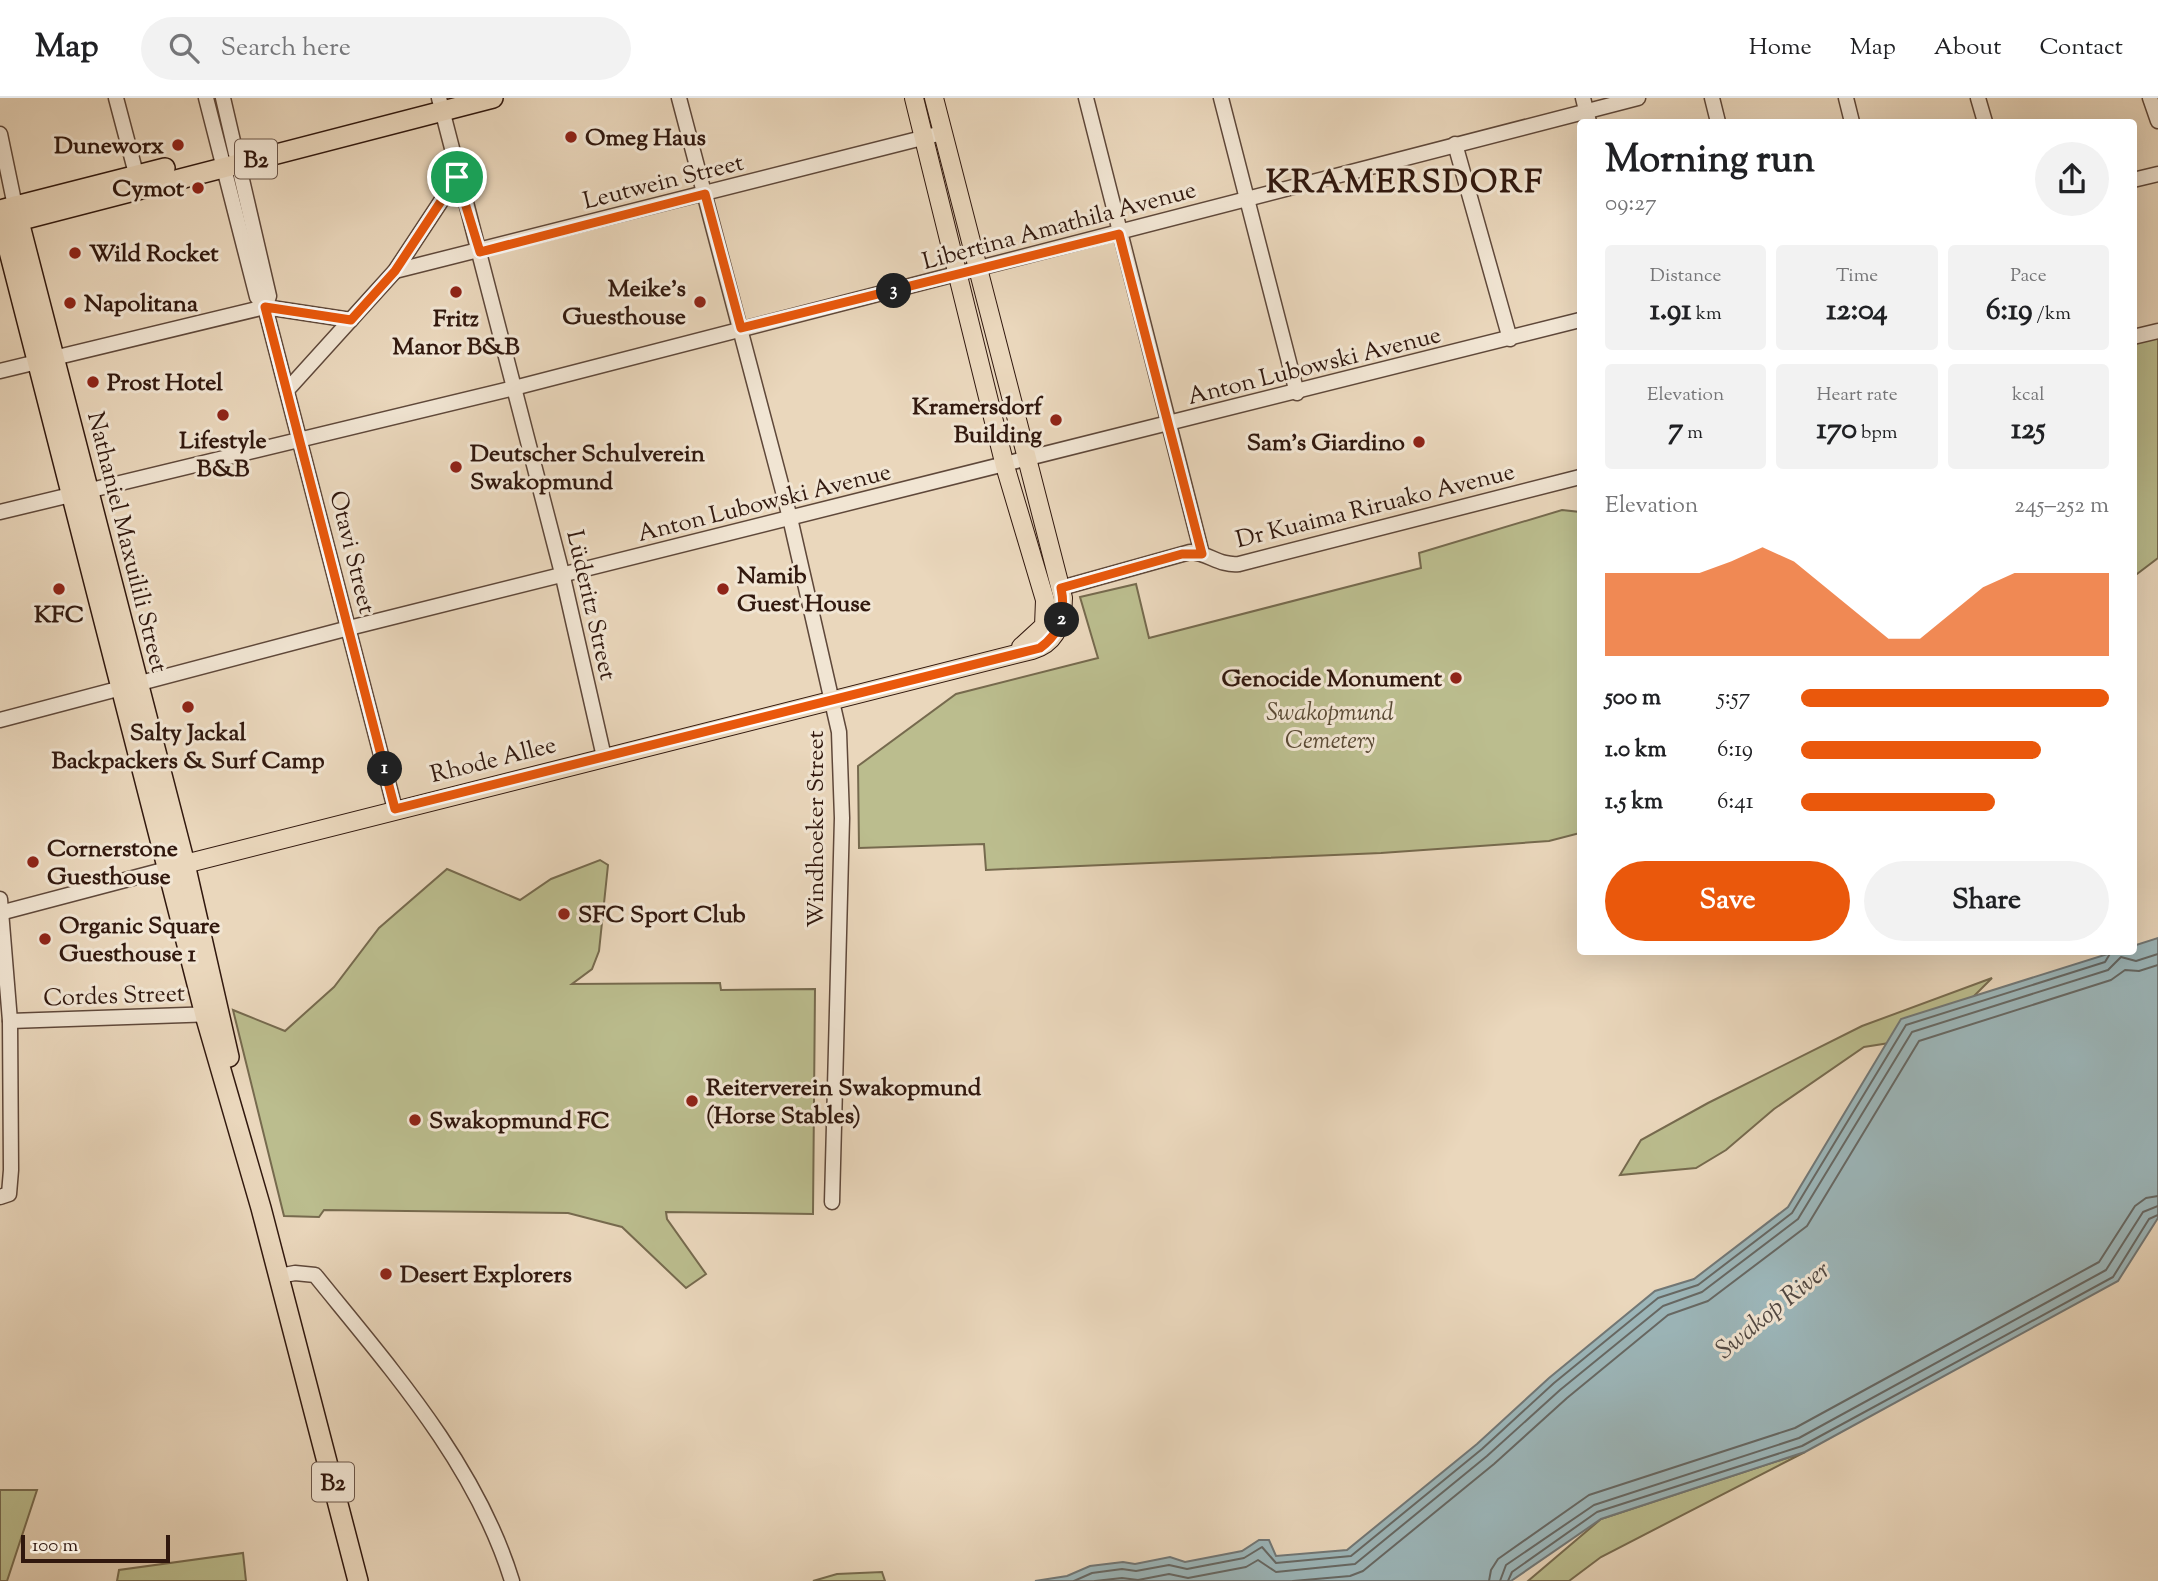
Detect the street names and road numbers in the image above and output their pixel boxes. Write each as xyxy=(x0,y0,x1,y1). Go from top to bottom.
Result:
road number: B2 xyxy=(235,139,277,178)
street label: Leutwein Street xyxy=(580,147,747,219)
street label: Libertina Amathila Avenue xyxy=(919,174,1200,280)
street label: Anton Lubowski Avenue xyxy=(1184,319,1445,415)
street label: Nathaniel Maxuilili Street xyxy=(77,408,175,677)
street label: Anton Lubowski Avenue xyxy=(634,456,895,552)
street label: Dr Kuaima Riruako Avenue xyxy=(1232,456,1518,558)
street label: Otavi Street xyxy=(319,487,383,618)
street label: Lüderitz Street xyxy=(556,527,624,684)
street label: Rhode Allee xyxy=(427,729,560,793)
street label: Windhoeker Street xyxy=(800,730,834,928)
street label: Cordes Street xyxy=(43,978,186,1016)
road number: B2 xyxy=(312,1462,354,1502)

